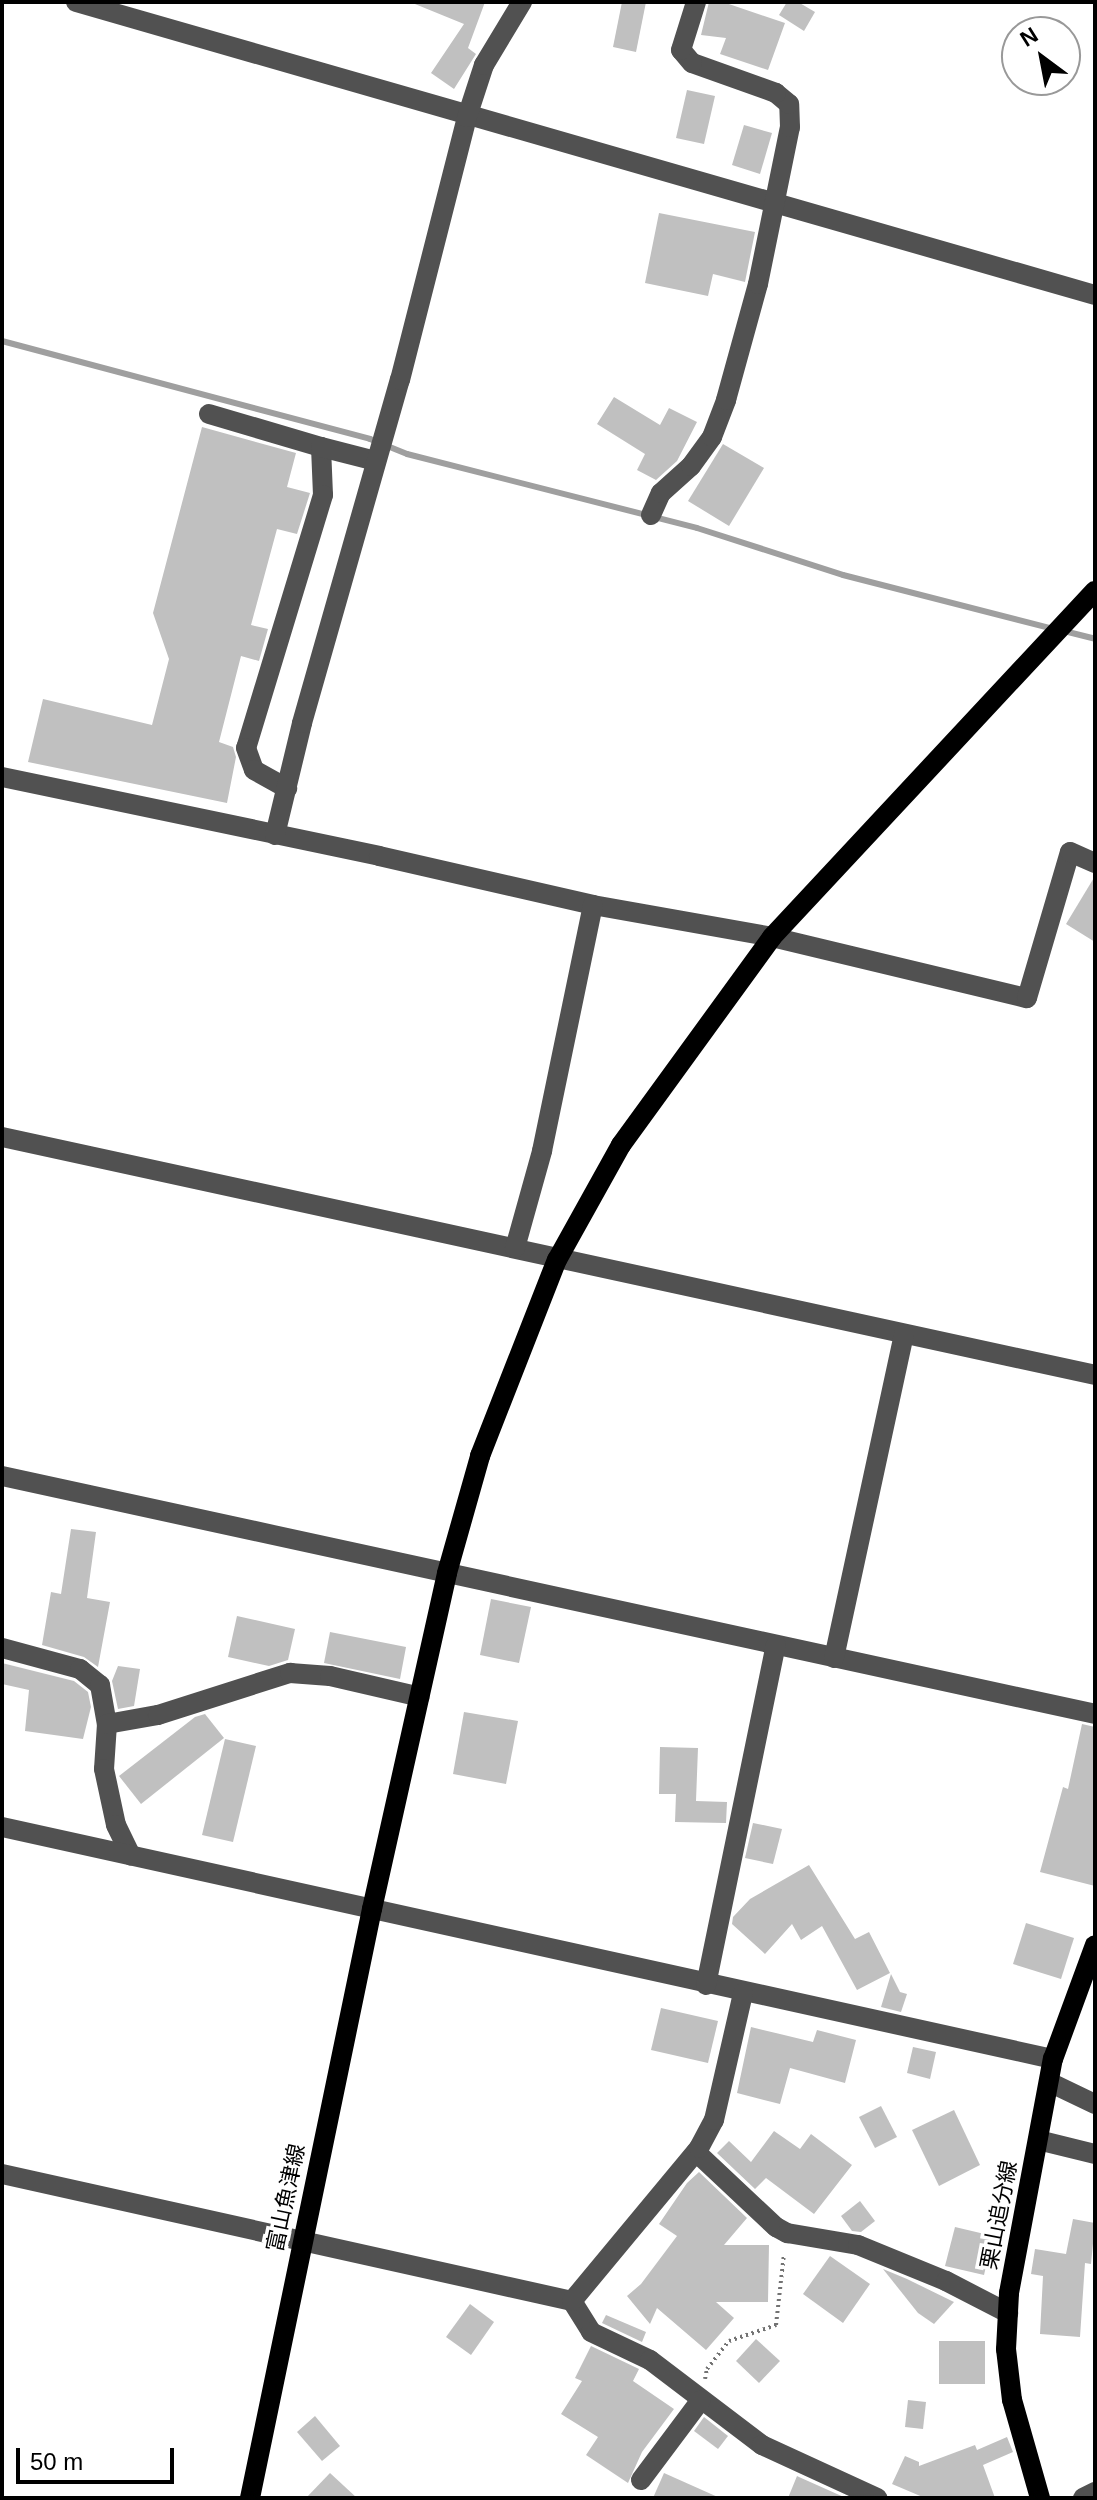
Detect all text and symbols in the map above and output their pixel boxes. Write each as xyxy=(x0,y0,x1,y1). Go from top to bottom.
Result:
north arrow xyxy=(1001,16,1081,96)
text: N xyxy=(1016,22,1042,52)
street label: 富山魚津線 xyxy=(262,2141,310,2255)
street label: 栗山追分線 xyxy=(976,2158,1022,2272)
scale bar xyxy=(20,2432,178,2482)
text: 50 m xyxy=(30,2448,83,2475)

